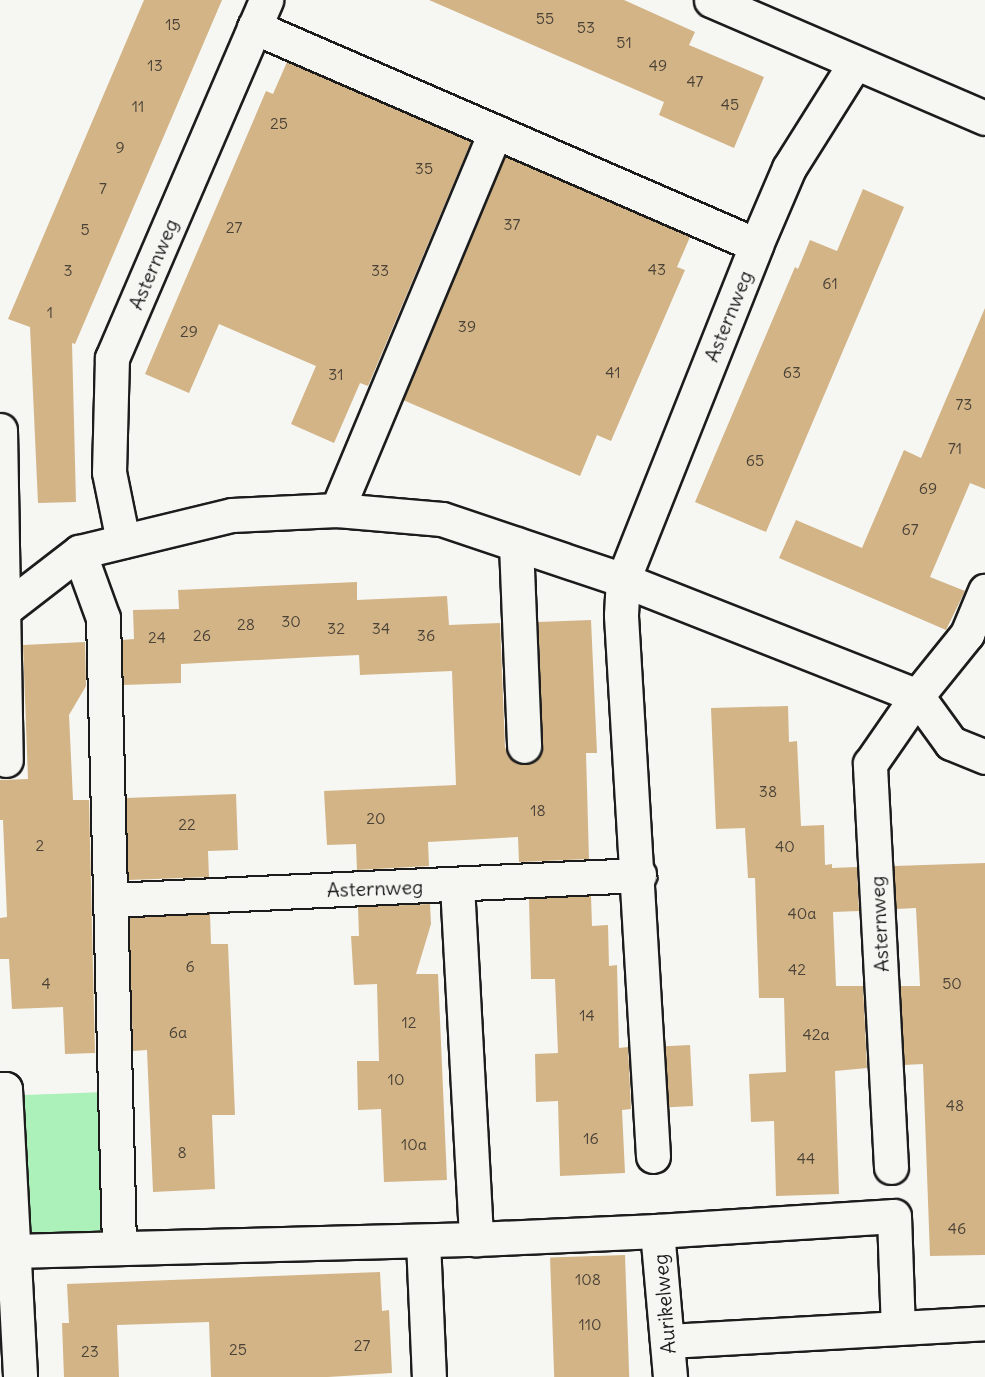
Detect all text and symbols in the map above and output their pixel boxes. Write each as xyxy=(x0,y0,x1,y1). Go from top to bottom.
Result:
house number: 55 xyxy=(536,8,554,28)
house number: 15 xyxy=(165,14,181,34)
house number: 53 xyxy=(577,17,595,37)
house number: 51 xyxy=(616,32,632,52)
house number: 13 xyxy=(147,55,163,75)
house number: 49 xyxy=(649,55,667,75)
house number: 47 xyxy=(687,71,703,91)
house number: 45 xyxy=(721,94,739,114)
house number: 11 xyxy=(132,96,144,116)
house number: 25 xyxy=(270,113,288,133)
house number: 9 xyxy=(115,137,125,157)
house number: 35 xyxy=(415,158,433,178)
house number: 7 xyxy=(99,178,107,198)
house number: 37 xyxy=(504,214,520,234)
street label: Asternweg xyxy=(123,215,183,313)
house number: 27 xyxy=(226,217,242,237)
house number: 5 xyxy=(80,219,90,239)
house number: 43 xyxy=(648,259,666,279)
house number: 3 xyxy=(63,260,73,280)
house number: 33 xyxy=(371,260,389,280)
street label: Asternweg xyxy=(699,267,757,365)
house number: 61 xyxy=(822,273,838,293)
house number: 1 xyxy=(47,302,53,322)
house number: 39 xyxy=(458,316,476,336)
house number: 29 xyxy=(180,321,198,341)
house number: 41 xyxy=(605,362,621,382)
house number: 63 xyxy=(783,362,801,382)
house number: 31 xyxy=(328,364,344,384)
house number: 73 xyxy=(956,394,972,414)
house number: 71 xyxy=(948,438,962,458)
house number: 65 xyxy=(746,450,764,470)
house number: 69 xyxy=(919,478,937,498)
house number: 67 xyxy=(901,519,919,539)
house number: 30 xyxy=(281,611,301,631)
house number: 28 xyxy=(237,614,255,634)
house number: 32 xyxy=(327,618,345,638)
house number: 34 xyxy=(372,618,390,638)
house number: 26 xyxy=(193,625,211,645)
house number: 36 xyxy=(417,625,435,645)
house number: 24 xyxy=(148,627,166,647)
house number: 38 xyxy=(759,781,777,801)
house number: 18 xyxy=(530,800,546,820)
house number: 20 xyxy=(366,808,386,828)
house number: 22 xyxy=(178,814,196,834)
house number: 2 xyxy=(36,835,44,855)
house number: 40 xyxy=(775,836,795,856)
street label: Asternweg xyxy=(326,874,424,902)
street label: Asternweg xyxy=(864,875,894,973)
house number: 40a xyxy=(788,903,816,923)
house number: 6 xyxy=(185,956,195,976)
house number: 42 xyxy=(788,959,806,979)
house number: 4 xyxy=(41,973,51,993)
house number: 50 xyxy=(942,973,962,993)
house number: 14 xyxy=(579,1005,595,1025)
house number: 12 xyxy=(401,1012,417,1032)
house number: 6a xyxy=(169,1022,187,1042)
house number: 42a xyxy=(802,1024,830,1044)
house number: 10 xyxy=(388,1069,404,1089)
house number: 48 xyxy=(946,1095,964,1115)
house number: 16 xyxy=(583,1128,599,1148)
house number: 10a xyxy=(401,1134,427,1154)
house number: 8 xyxy=(177,1142,187,1162)
house number: 44 xyxy=(797,1148,815,1168)
house number: 46 xyxy=(948,1218,966,1238)
street label: Aurikelweg xyxy=(648,1253,680,1355)
house number: 108 xyxy=(575,1269,601,1289)
house number: 110 xyxy=(578,1314,602,1334)
house number: 27 xyxy=(354,1335,370,1355)
house number: 25 xyxy=(229,1339,247,1359)
house number: 23 xyxy=(81,1341,99,1361)

